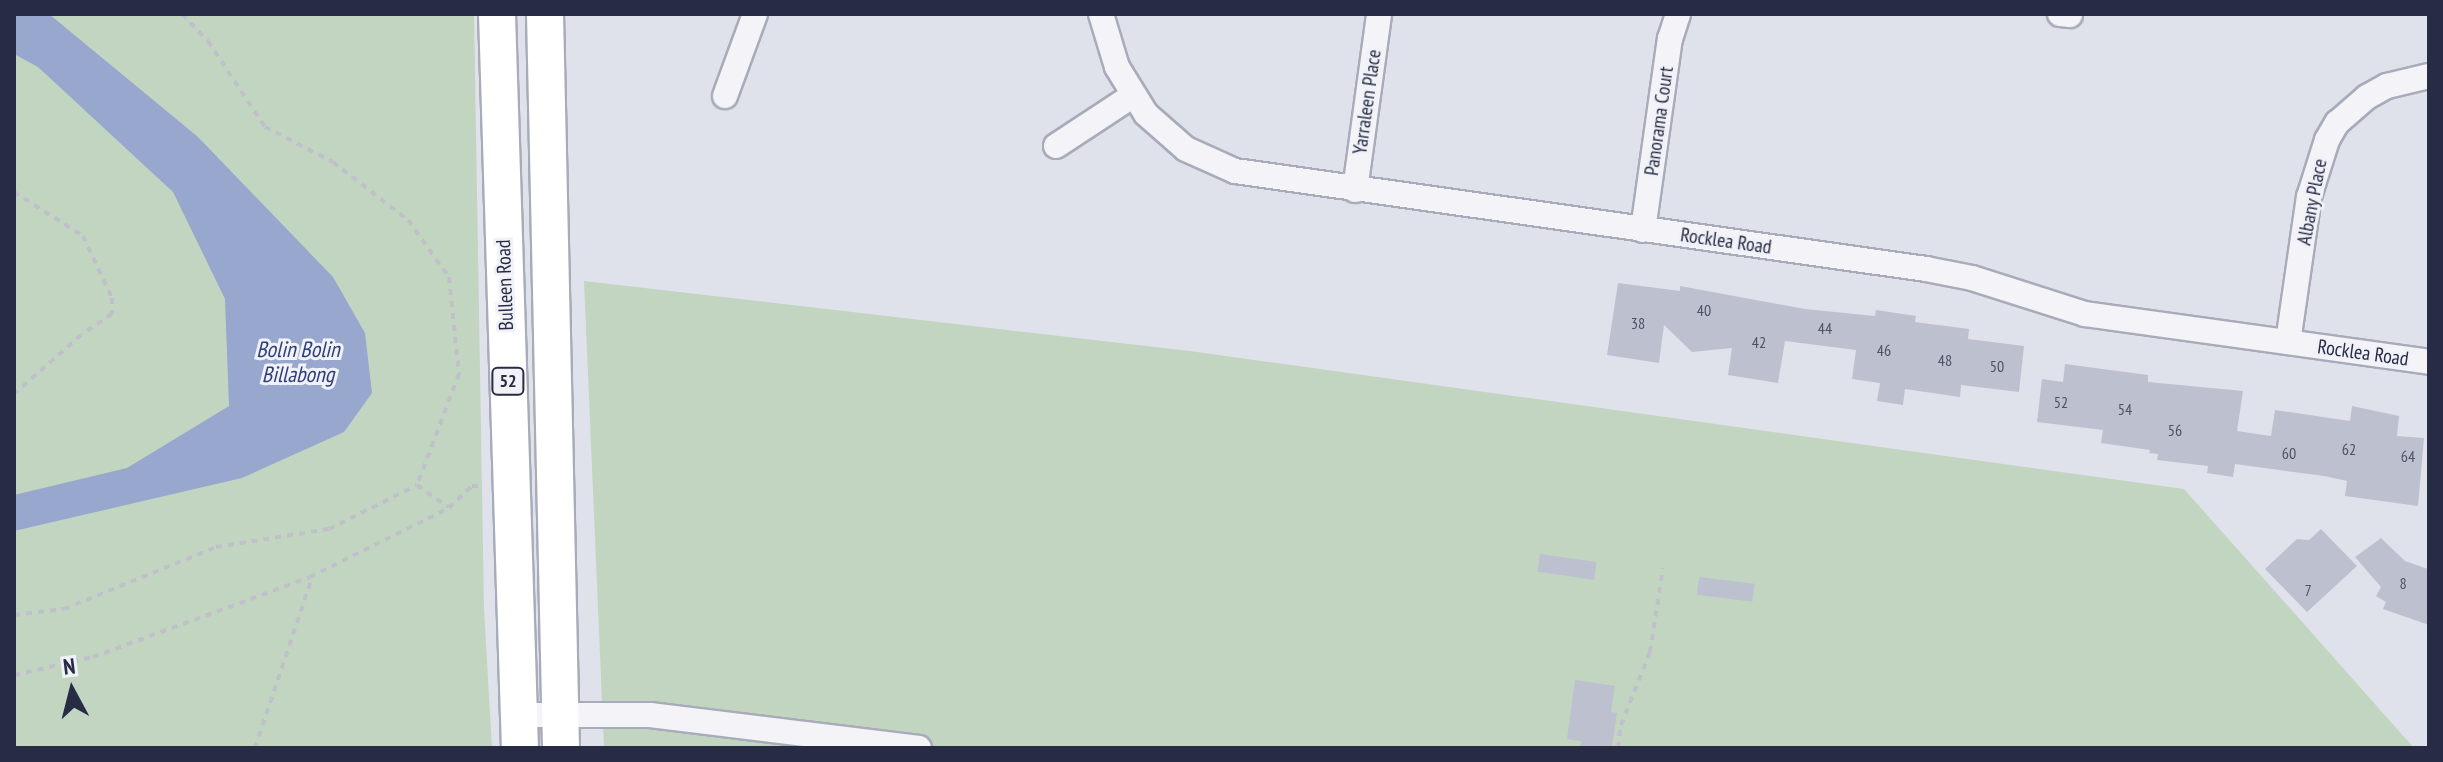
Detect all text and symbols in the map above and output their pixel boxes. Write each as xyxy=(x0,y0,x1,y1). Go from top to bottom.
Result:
street label: Yarraleen Place xyxy=(1348,48,1386,156)
street label: Panorama Court xyxy=(1639,65,1679,177)
street label: Albany Place xyxy=(2292,156,2332,248)
street label: Rocklea Road xyxy=(1679,223,1773,259)
street label: Bulleen Road xyxy=(491,239,519,331)
house number: 40 xyxy=(1697,300,1711,320)
house number: 38 xyxy=(1631,313,1645,333)
house number: 44 xyxy=(1818,318,1832,338)
house number: 42 xyxy=(1752,332,1766,352)
street label: Rocklea Road xyxy=(2316,335,2410,371)
water label: Bolin Bolin Billabong xyxy=(256,336,340,388)
house number: 46 xyxy=(1877,340,1891,360)
house number: 48 xyxy=(1938,350,1952,370)
house number: 50 xyxy=(1990,356,2004,376)
road number: 52 xyxy=(490,367,526,395)
house number: 52 xyxy=(2054,392,2068,412)
house number: 54 xyxy=(2118,399,2132,419)
house number: 56 xyxy=(2168,420,2182,440)
house number: 62 xyxy=(2342,439,2356,459)
house number: 60 xyxy=(2282,443,2296,463)
house number: 64 xyxy=(2401,446,2415,466)
house number: 8 xyxy=(2399,573,2407,593)
house number: 7 xyxy=(2304,580,2312,600)
north arrow xyxy=(32,650,112,730)
text: N xyxy=(61,652,77,681)

